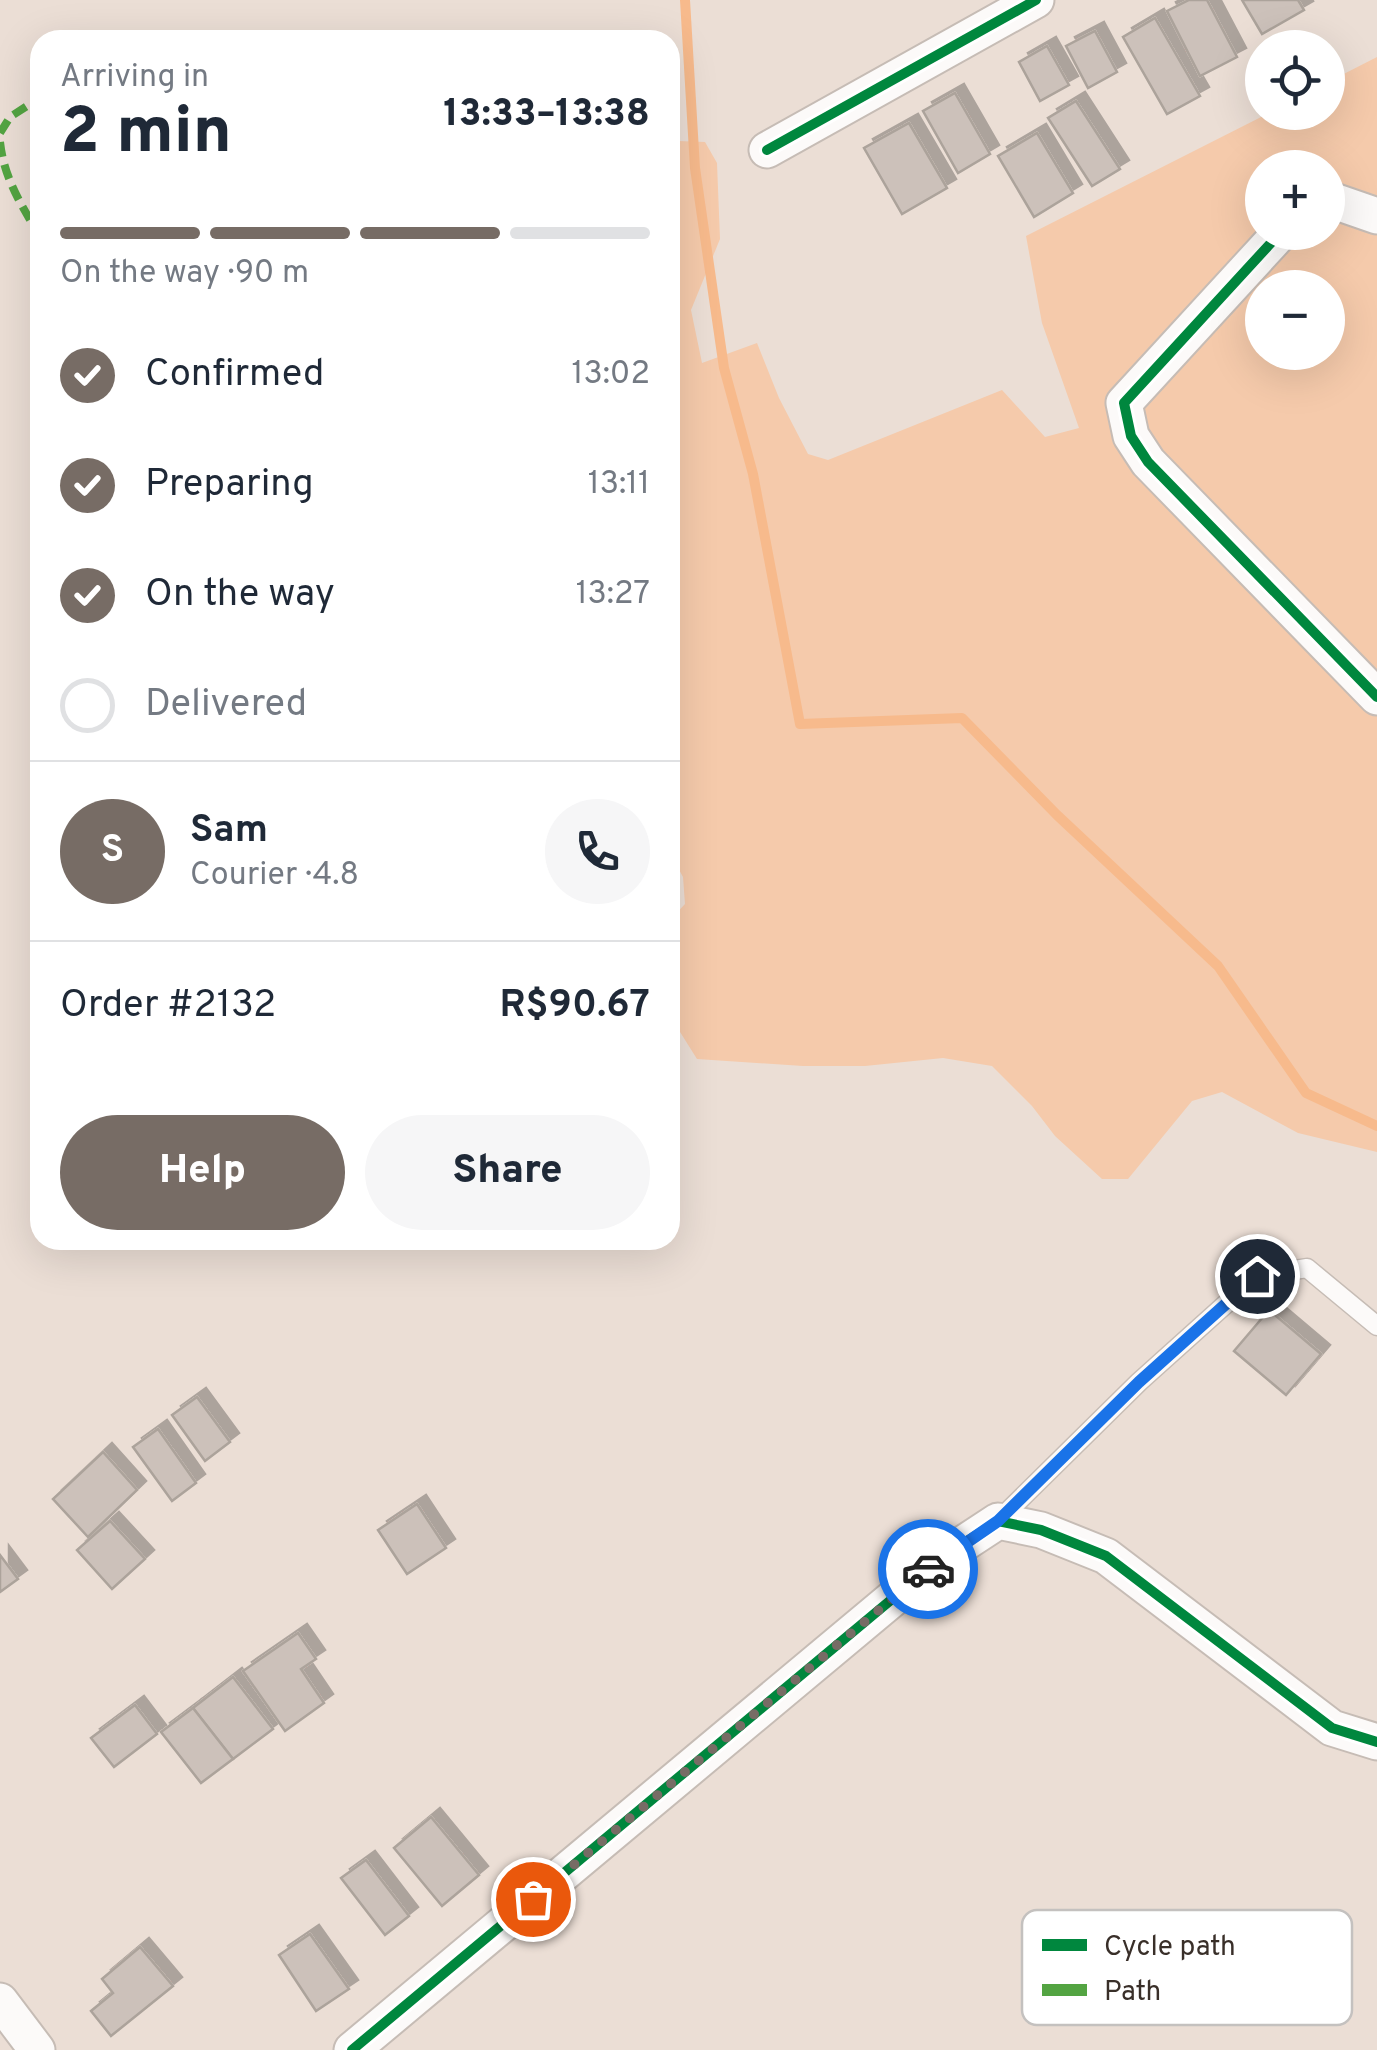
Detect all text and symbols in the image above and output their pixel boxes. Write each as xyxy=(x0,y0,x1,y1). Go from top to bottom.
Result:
map controls xyxy=(1245,30,1345,370)
button: locate xyxy=(1245,30,1345,130)
text: Arriving in xyxy=(60,58,209,98)
text: 13:33–13:38 xyxy=(443,91,650,140)
text: 2 min xyxy=(60,94,232,176)
button: + xyxy=(1245,150,1345,250)
text: On the way · 90 m xyxy=(60,254,309,294)
button: − xyxy=(1245,270,1345,370)
icon: check xyxy=(60,348,115,403)
text: Confirmed xyxy=(145,351,324,400)
text: 13:02 xyxy=(571,355,650,395)
icon: check xyxy=(60,458,115,513)
text: Preparing xyxy=(145,461,314,510)
text: 13:11 xyxy=(588,465,650,505)
icon: check xyxy=(60,568,115,623)
text: On the way xyxy=(145,571,335,620)
text: 13:27 xyxy=(576,575,650,615)
text: Delivered xyxy=(145,681,307,730)
button: phone xyxy=(545,799,650,904)
text: Sam xyxy=(190,807,268,856)
text: S xyxy=(101,827,124,876)
text: Courier · 4.8 xyxy=(190,856,359,896)
text: Order #2132 xyxy=(60,982,276,1031)
text: R$90.67 xyxy=(499,982,650,1031)
button: Help xyxy=(60,1115,345,1230)
button: Share xyxy=(365,1115,650,1230)
pin xyxy=(1215,1234,1300,1319)
icon: home xyxy=(1230,1249,1285,1304)
courier xyxy=(878,1519,978,1619)
icon: car xyxy=(901,1542,956,1597)
pin xyxy=(491,1857,576,1942)
icon: bag xyxy=(506,1872,561,1927)
legend xyxy=(1022,1910,1352,2025)
text: Cycle path xyxy=(1104,1930,1236,1966)
text: Path xyxy=(1104,1975,1161,2011)

